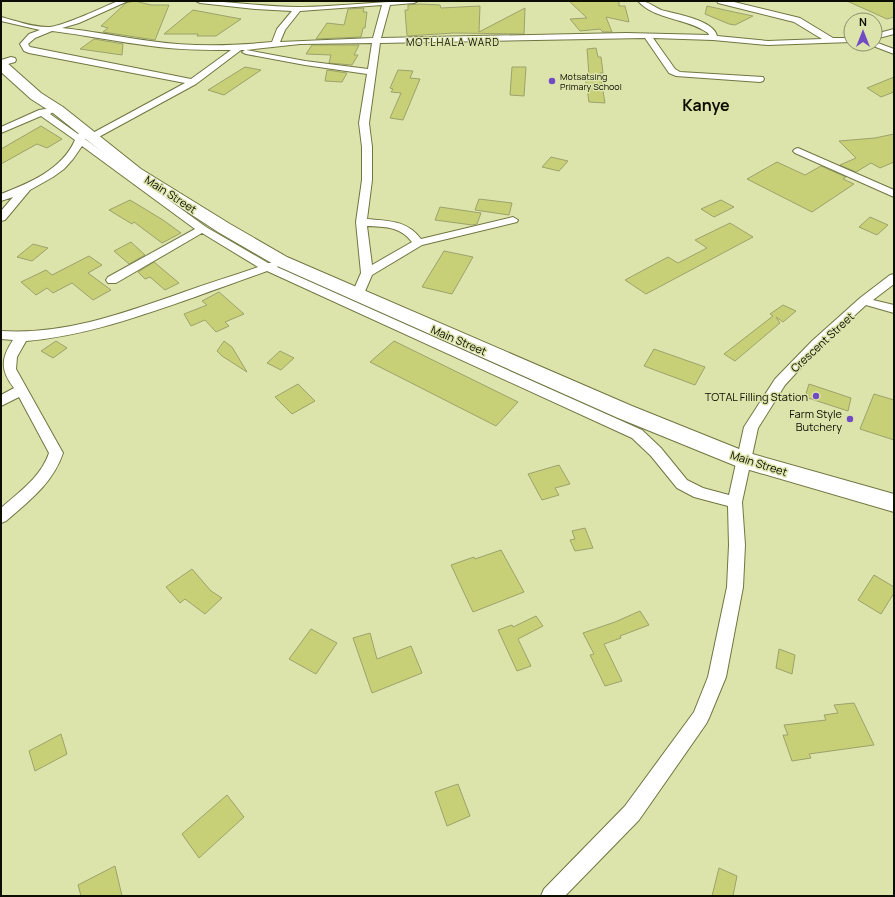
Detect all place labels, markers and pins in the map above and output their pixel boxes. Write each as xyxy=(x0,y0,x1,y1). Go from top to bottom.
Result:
place label: Motsatsing Primary School xyxy=(560,70,622,93)
marker: Motsatsing Primary School xyxy=(547,76,557,86)
place label: TOTAL Filling Station xyxy=(705,389,808,404)
marker: TOTAL Filling Station xyxy=(811,391,821,401)
place label: Farm Style Butchery xyxy=(789,406,843,434)
marker: Farm Style Butchery xyxy=(845,414,855,424)

